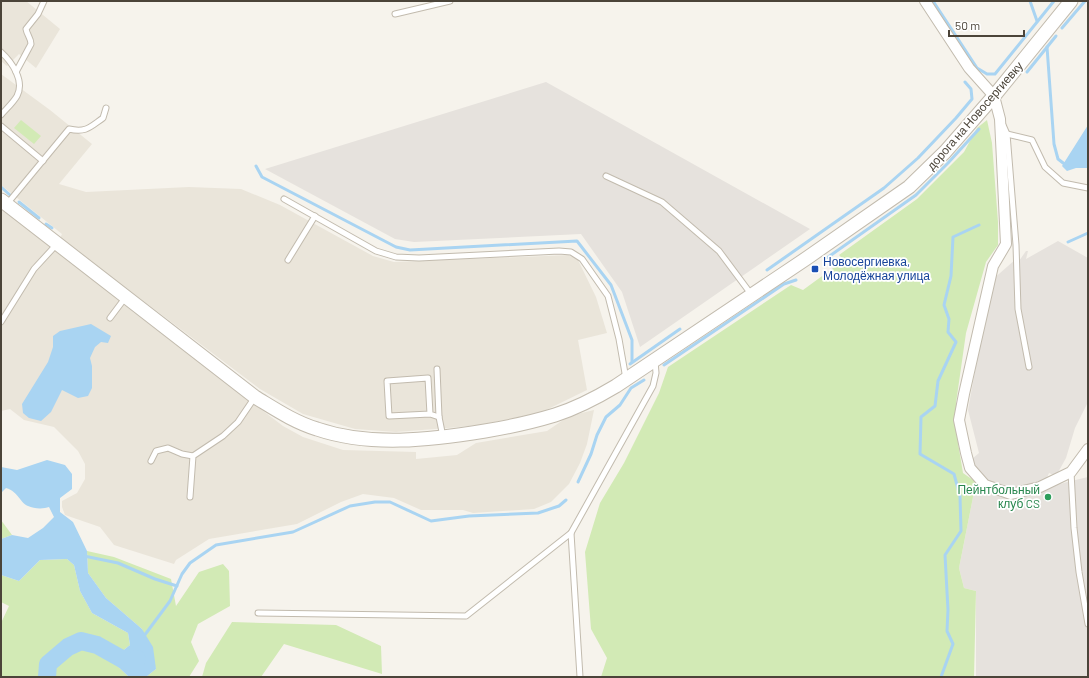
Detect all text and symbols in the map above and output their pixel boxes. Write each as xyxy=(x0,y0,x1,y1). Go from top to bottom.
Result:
scale bar xyxy=(949,12,1024,38)
text: 50 m xyxy=(955,18,980,32)
street label: дорога на Новосергиевку xyxy=(923,58,1026,173)
place label: Новосергиевка, Молодёжная улица xyxy=(823,254,930,283)
marker: Новосергиевка, Молодёжная улица xyxy=(810,264,820,274)
place label: Пейнтбольный клуб CS xyxy=(957,482,1040,511)
marker: Пейнтбольный клуб CS xyxy=(1043,492,1053,502)

